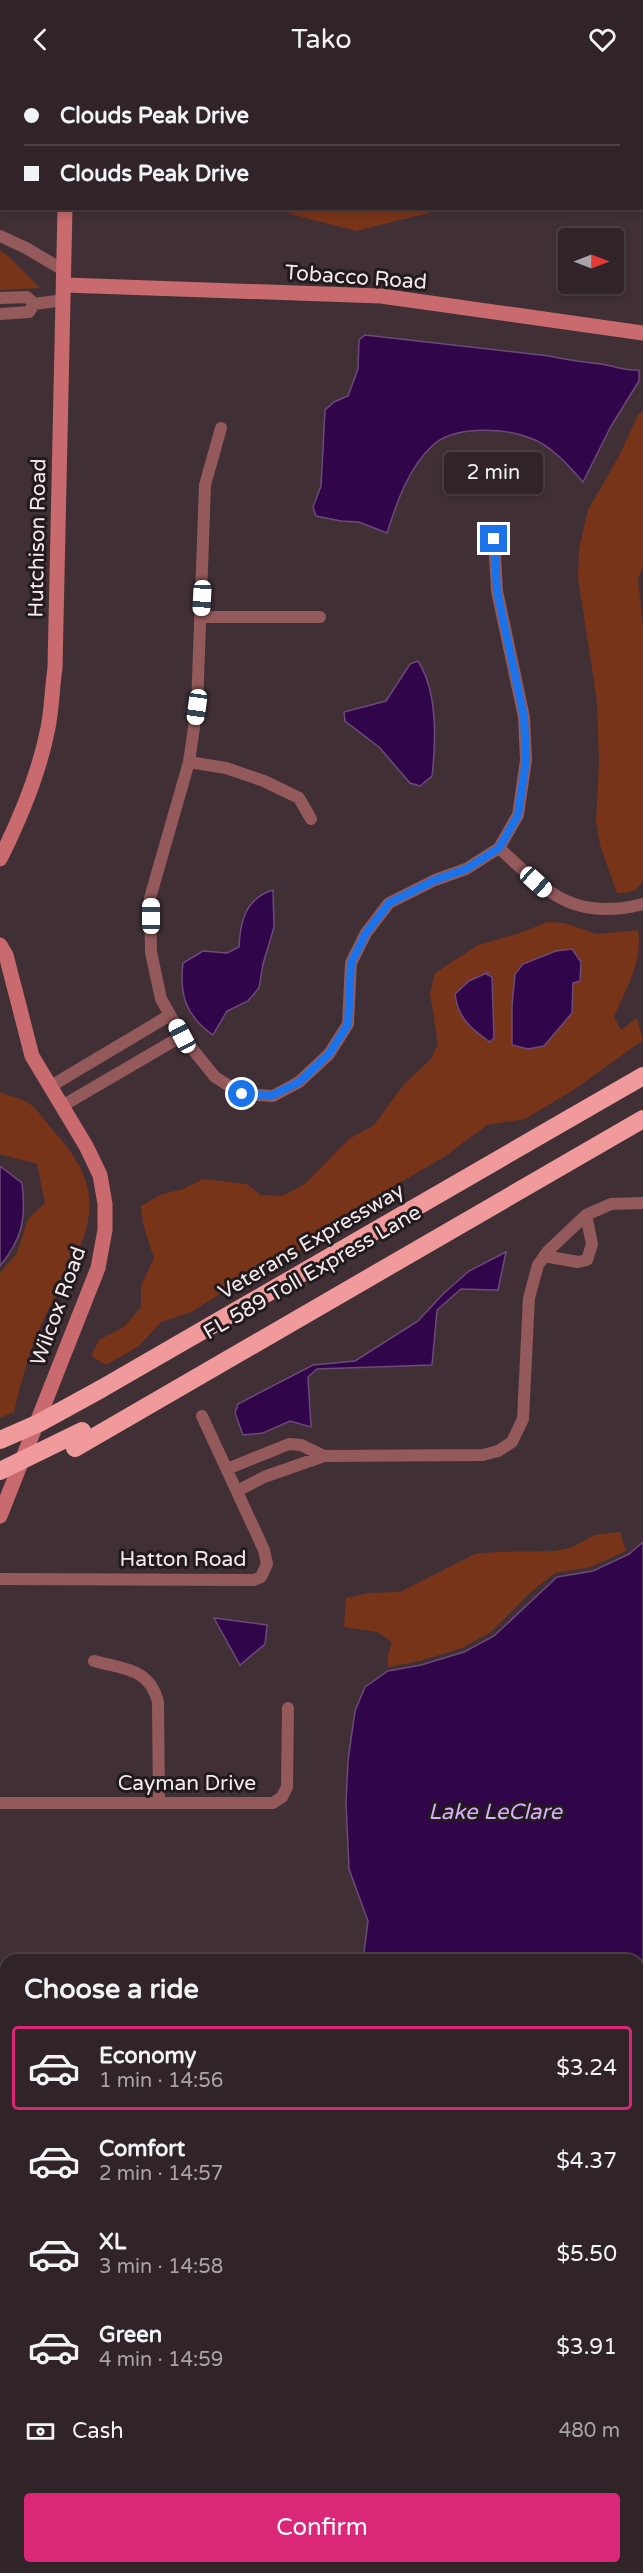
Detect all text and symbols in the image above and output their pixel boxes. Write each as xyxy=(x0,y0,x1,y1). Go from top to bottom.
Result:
icon: back xyxy=(24,23,57,56)
text: Tako xyxy=(291,23,352,56)
icon: heart xyxy=(586,23,619,56)
text: Clouds Peak Drive xyxy=(60,103,249,129)
text: Clouds Peak Drive xyxy=(60,161,249,187)
north arrow xyxy=(558,228,624,294)
map controls xyxy=(558,228,624,294)
street label: Tobacco Road xyxy=(284,260,428,295)
callout: 2 min xyxy=(444,452,544,494)
street label: Hutchison Road xyxy=(24,458,51,618)
text: 2 min xyxy=(467,461,520,485)
route end xyxy=(480,525,507,552)
car xyxy=(192,580,212,616)
car xyxy=(186,688,208,726)
car xyxy=(517,863,555,901)
car xyxy=(142,898,160,934)
car xyxy=(166,1016,198,1056)
route start xyxy=(228,1080,255,1107)
street label: Veterans Expressway xyxy=(214,1178,409,1305)
street label: FL 589 Toll Express Lane xyxy=(199,1200,426,1345)
street label: Wilcox Road xyxy=(25,1243,92,1369)
street label: Hatton Road xyxy=(119,1547,247,1572)
street label: Cayman Drive xyxy=(118,1771,256,1796)
water label: Lake LeClare xyxy=(428,1799,563,1825)
text: Choose a ride xyxy=(24,1973,199,2006)
icon: car xyxy=(27,2041,81,2095)
text: Economy xyxy=(99,2043,196,2069)
text: $3.24 xyxy=(556,2055,617,2081)
text: 1 min · 14:56 xyxy=(99,2069,223,2093)
icon: car xyxy=(27,2134,81,2188)
text: Comfort xyxy=(99,2136,185,2162)
text: $4.37 xyxy=(556,2148,617,2174)
text: 2 min · 14:57 xyxy=(99,2162,223,2186)
icon: car xyxy=(27,2227,81,2281)
text: XL xyxy=(99,2229,126,2255)
text: $5.50 xyxy=(556,2241,617,2267)
text: 3 min · 14:58 xyxy=(99,2255,223,2279)
icon: car xyxy=(27,2320,81,2374)
text: Green xyxy=(99,2322,162,2348)
text: $3.91 xyxy=(556,2334,617,2360)
text: 4 min · 14:59 xyxy=(99,2348,223,2372)
icon: cash xyxy=(24,2415,57,2448)
text: Cash xyxy=(72,2418,124,2444)
text: 480 m xyxy=(559,2419,620,2443)
button: Confirm xyxy=(24,2493,620,2562)

